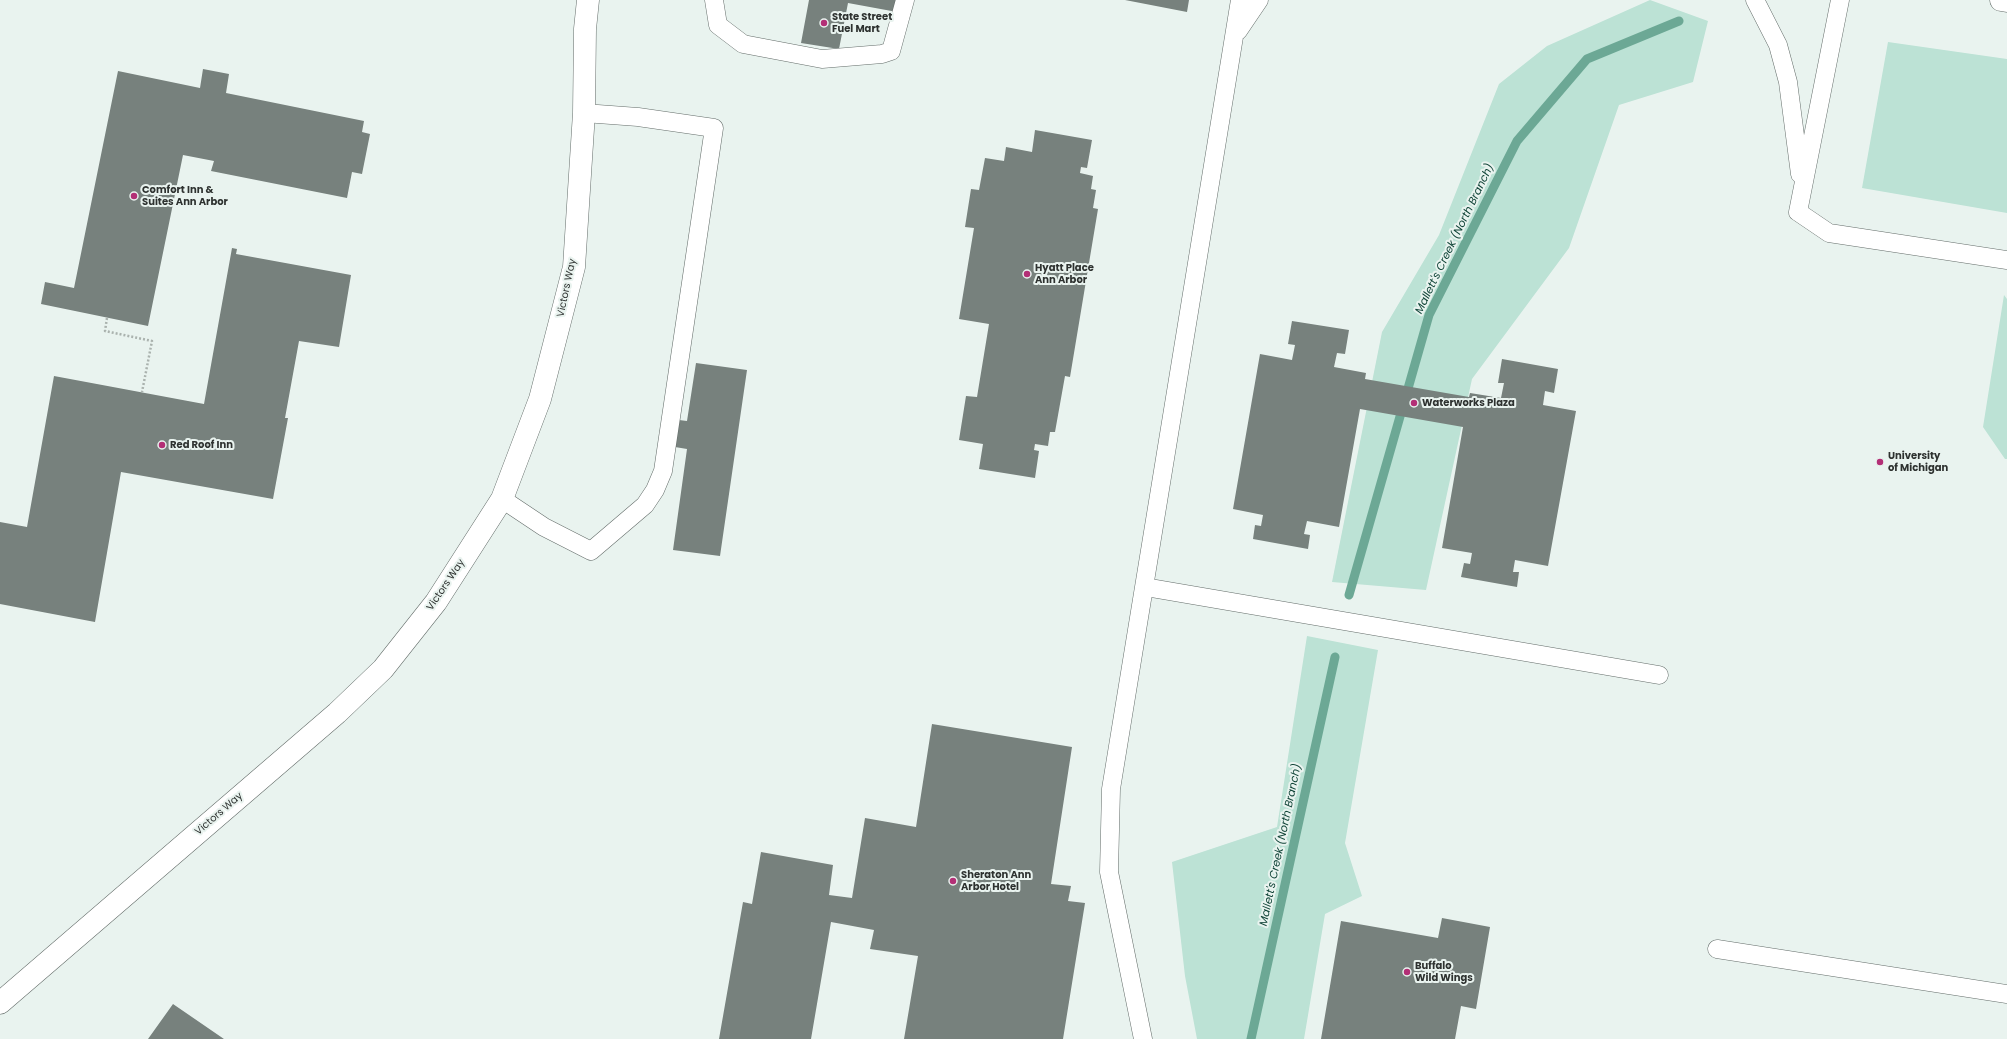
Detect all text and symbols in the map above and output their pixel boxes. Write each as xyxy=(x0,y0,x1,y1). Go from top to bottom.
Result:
place label: State Street Fuel Mart xyxy=(832,11,892,34)
marker: State Street Fuel Mart xyxy=(819,18,829,28)
water label: Mallett's Creek (North Branch) xyxy=(1413,162,1497,316)
place label: Comfort Inn & Suites Ann Arbor xyxy=(142,184,228,208)
marker: Comfort Inn & Suites Ann Arbor xyxy=(129,191,139,201)
street label: Victors Way xyxy=(555,258,579,318)
place label: Hyatt Place Ann Arbor xyxy=(1035,262,1094,286)
marker: Hyatt Place Ann Arbor xyxy=(1022,269,1032,279)
place label: Waterworks Plaza xyxy=(1422,397,1515,409)
marker: Waterworks Plaza xyxy=(1409,398,1419,408)
place label: Red Roof Inn xyxy=(170,439,233,451)
marker: Red Roof Inn xyxy=(157,440,167,450)
place label: University of Michigan xyxy=(1888,450,1948,474)
marker: University of Michigan xyxy=(1875,457,1885,467)
street label: Victors Way xyxy=(425,557,467,613)
water label: Mallett's Creek (North Branch) xyxy=(1257,763,1305,927)
street label: Victors Way xyxy=(193,790,245,838)
place label: Sheraton Ann Arbor Hotel xyxy=(961,869,1031,892)
marker: Sheraton Ann Arbor Hotel xyxy=(948,876,958,886)
place label: Buffalo Wild Wings xyxy=(1415,960,1473,984)
marker: Buffalo Wild Wings xyxy=(1402,967,1412,977)

